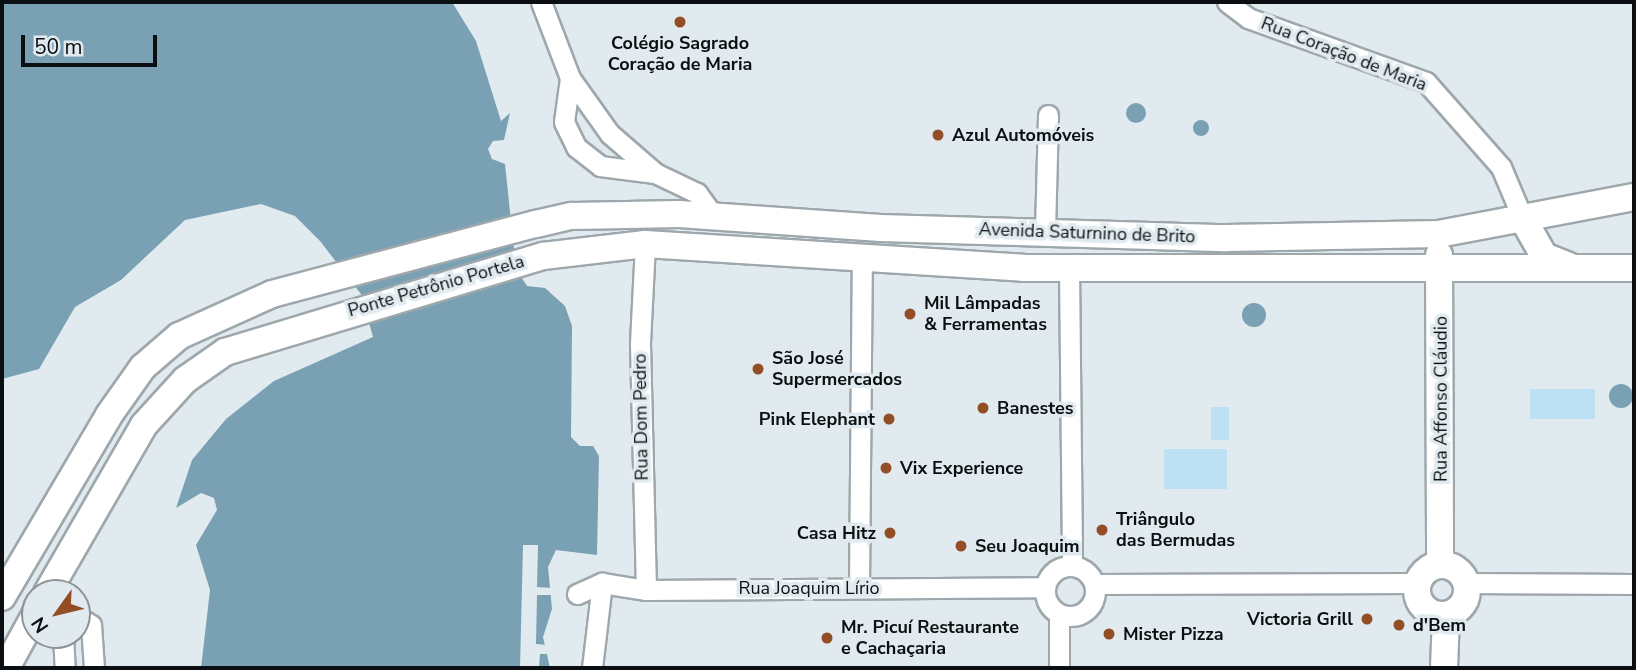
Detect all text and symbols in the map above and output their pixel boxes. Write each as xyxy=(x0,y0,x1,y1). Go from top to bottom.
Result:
street label: Rua Coração de Maria xyxy=(1258,12,1430,96)
marker: Colégio Sagrado Coração de Maria xyxy=(672,14,688,30)
scale bar xyxy=(24,21,161,65)
text: 50 m xyxy=(34,33,83,61)
place label: Colégio Sagrado Coração de Maria xyxy=(608,33,752,76)
place label: Azul Automóveis xyxy=(952,124,1094,146)
marker: Azul Automóveis xyxy=(930,127,946,143)
street label: Avenida Saturnino de Brito xyxy=(978,218,1196,248)
street label: Ponte Petrônio Portela xyxy=(345,250,527,322)
place label: Mil Lâmpadas & Ferramentas xyxy=(924,293,1047,336)
marker: Mil Lâmpadas & Ferramentas xyxy=(902,306,918,322)
street label: Rua Affonso Cláudio xyxy=(1430,316,1452,482)
place label: São José Supermercados xyxy=(772,348,902,390)
street label: Rua Dom Pedro xyxy=(629,353,653,481)
marker: São José Supermercados xyxy=(750,361,766,377)
place label: Banestes xyxy=(997,397,1074,419)
marker: Banestes xyxy=(975,400,991,416)
place label: Pink Elephant xyxy=(759,408,875,430)
marker: Pink Elephant xyxy=(881,411,897,427)
place label: Vix Experience xyxy=(900,457,1023,479)
marker: Vix Experience xyxy=(878,460,894,476)
place label: Triângulo das Bermudas xyxy=(1116,509,1235,552)
place label: Casa Hitz xyxy=(797,522,876,544)
marker: Triângulo das Bermudas xyxy=(1094,522,1110,538)
marker: Casa Hitz xyxy=(882,525,898,541)
place label: Seu Joaquim xyxy=(975,535,1080,557)
marker: Seu Joaquim xyxy=(953,538,969,554)
street label: Rua Joaquim Lírio xyxy=(738,577,880,599)
north arrow xyxy=(21,579,91,649)
place label: Victoria Grill xyxy=(1247,608,1353,630)
text: N xyxy=(25,611,55,638)
marker: Victoria Grill xyxy=(1359,611,1375,627)
place label: d'Bem xyxy=(1413,614,1466,636)
place label: Mr. Picuí Restaurante e Cachaçaria xyxy=(841,617,1019,660)
marker: d'Bem xyxy=(1391,617,1407,633)
place label: Mister Pizza xyxy=(1123,623,1224,645)
marker: Mister Pizza xyxy=(1101,626,1117,642)
marker: Mr. Picuí Restaurante e Cachaçaria xyxy=(819,630,835,646)

